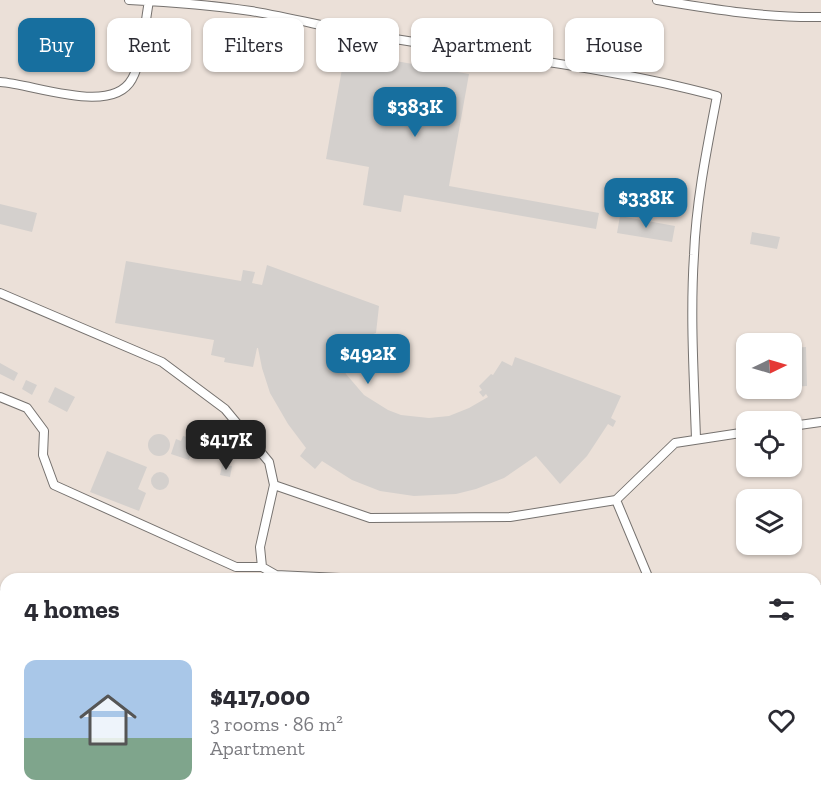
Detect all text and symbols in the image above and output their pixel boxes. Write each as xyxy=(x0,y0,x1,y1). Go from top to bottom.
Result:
chip: Buy xyxy=(18,18,95,72)
chip: Rent xyxy=(107,18,191,72)
chip: Filters xyxy=(203,18,304,72)
chip: New xyxy=(316,18,399,72)
chip: Apartment xyxy=(411,18,553,72)
chip: House xyxy=(565,18,664,72)
pin: $383K xyxy=(373,87,457,138)
text: $383K xyxy=(387,94,443,118)
pin: $338K xyxy=(604,178,688,229)
text: $338K xyxy=(618,185,674,209)
north arrow xyxy=(736,333,802,399)
map controls xyxy=(736,333,802,555)
pin: $492K xyxy=(326,334,410,385)
text: $492K xyxy=(340,341,396,365)
button: locate xyxy=(736,411,802,477)
pin: $417K xyxy=(184,420,268,471)
text: $417K xyxy=(200,427,252,451)
button: layers xyxy=(736,489,802,555)
text: 4 homes xyxy=(24,593,120,625)
icon: filters xyxy=(765,593,798,626)
text: $417,000 xyxy=(210,680,310,712)
icon: home xyxy=(72,684,144,756)
icon: heart xyxy=(765,704,798,737)
text: 3 rooms · 86 m² xyxy=(210,712,343,736)
text: Apartment xyxy=(210,736,305,760)

